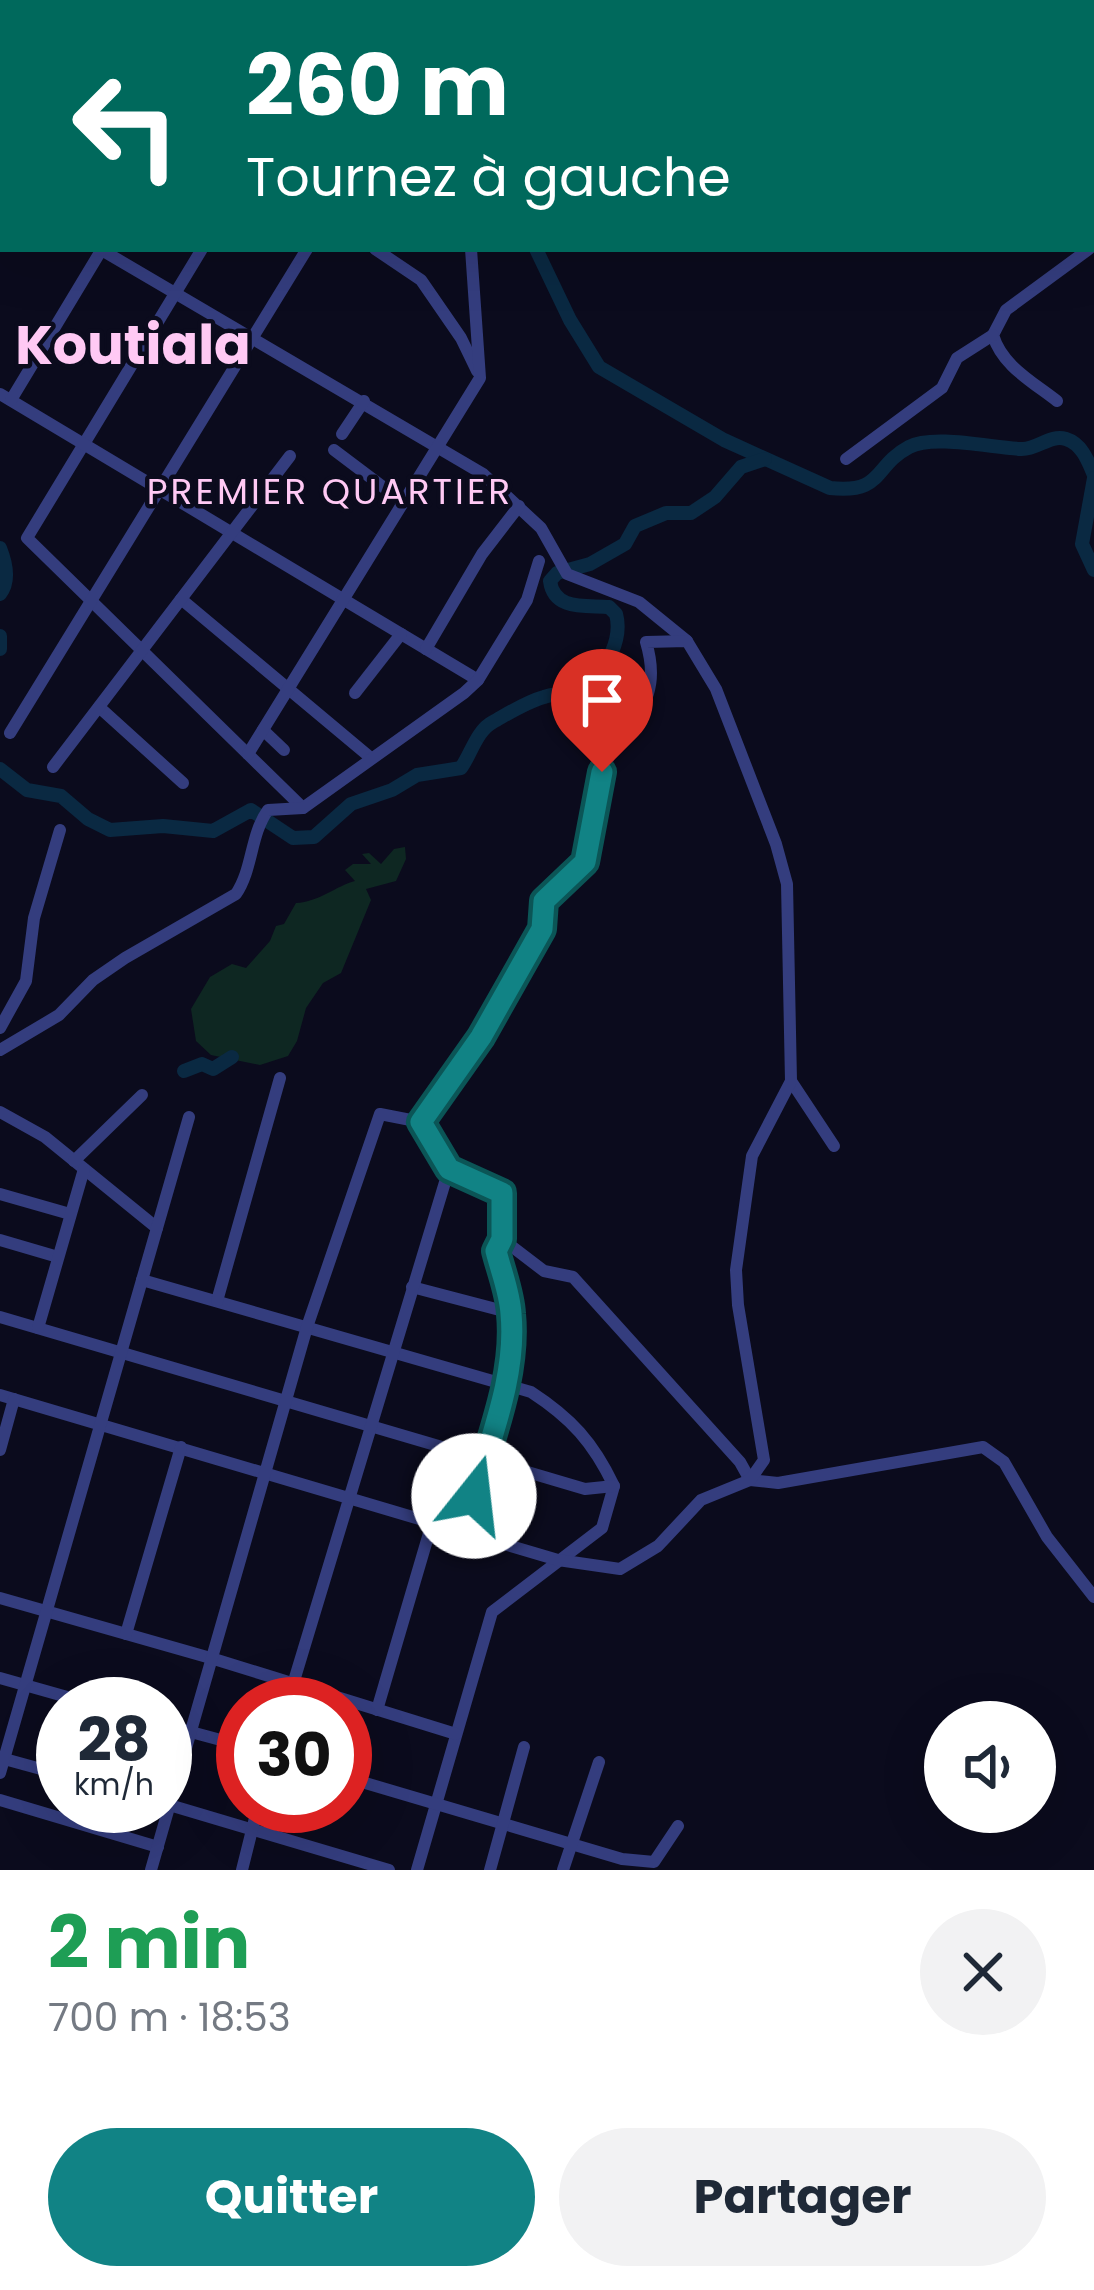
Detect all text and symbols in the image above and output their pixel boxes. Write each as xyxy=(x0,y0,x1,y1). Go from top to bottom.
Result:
text: 260 m xyxy=(246,27,509,144)
icon: left xyxy=(48,48,204,204)
text: Tournez à gauche xyxy=(246,139,731,215)
district label: Koutiala xyxy=(15,307,251,383)
district label: PREMIER QUARTIER xyxy=(147,466,513,517)
pin xyxy=(551,649,653,772)
icon: arrive xyxy=(569,667,635,733)
position arrow xyxy=(411,1433,537,1559)
speed limit sign: 30 xyxy=(216,1677,372,1833)
text: 28 xyxy=(77,1698,151,1782)
map controls xyxy=(924,1701,1056,1833)
button: sound xyxy=(924,1701,1056,1833)
text: km/h xyxy=(74,1763,154,1806)
text: 2 min xyxy=(48,1892,250,1993)
button: close xyxy=(920,1909,1046,2035)
text: 700 m · 18:53 xyxy=(48,1990,291,2045)
button: Quitter xyxy=(48,2128,535,2266)
button: Partager xyxy=(559,2128,1046,2266)

